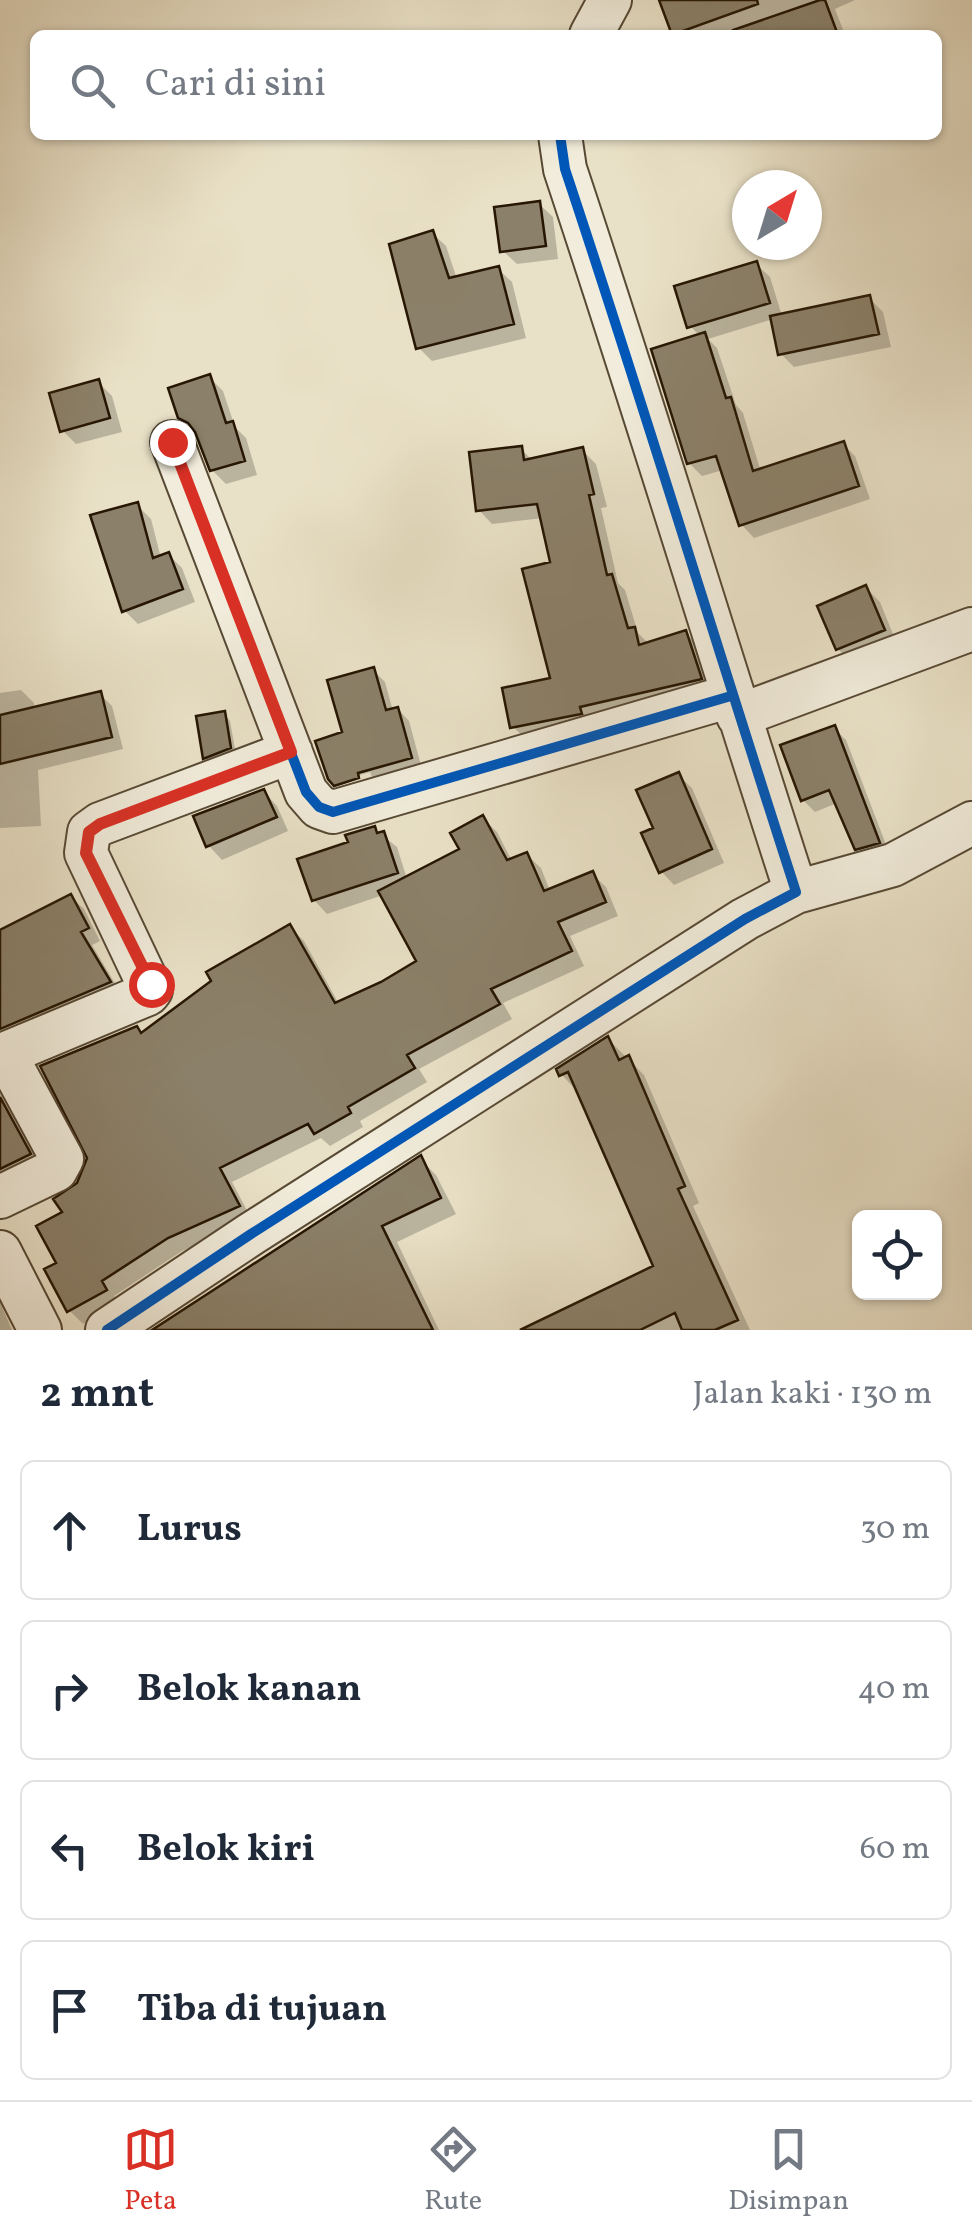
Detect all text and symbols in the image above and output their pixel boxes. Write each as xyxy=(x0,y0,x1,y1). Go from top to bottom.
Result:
search box xyxy=(30,30,942,140)
icon: search xyxy=(65,58,120,113)
text: Cari di sini xyxy=(145,59,326,112)
north arrow xyxy=(732,170,822,260)
route end xyxy=(150,420,196,466)
route start xyxy=(129,962,175,1008)
map controls xyxy=(852,1210,942,1300)
button: locate xyxy=(852,1210,942,1300)
text: 2 mnt xyxy=(40,1366,154,1425)
text: Jalan kaki · 130 m xyxy=(693,1373,932,1417)
icon: ahead xyxy=(42,1503,97,1558)
text: Lurus xyxy=(137,1504,242,1557)
text: 30 m xyxy=(860,1508,930,1552)
icon: right xyxy=(42,1663,97,1718)
text: Belok kanan xyxy=(137,1664,362,1717)
text: 40 m xyxy=(858,1668,930,1712)
icon: left xyxy=(42,1823,97,1878)
text: Belok kiri xyxy=(137,1824,315,1877)
text: 60 m xyxy=(860,1828,930,1872)
icon: arrive xyxy=(42,1983,97,2038)
text: Tiba di tujuan xyxy=(137,1984,387,2037)
tab: Peta xyxy=(123,2122,178,2221)
tab: Rute xyxy=(424,2122,482,2221)
tab: Disimpan xyxy=(728,2122,849,2221)

